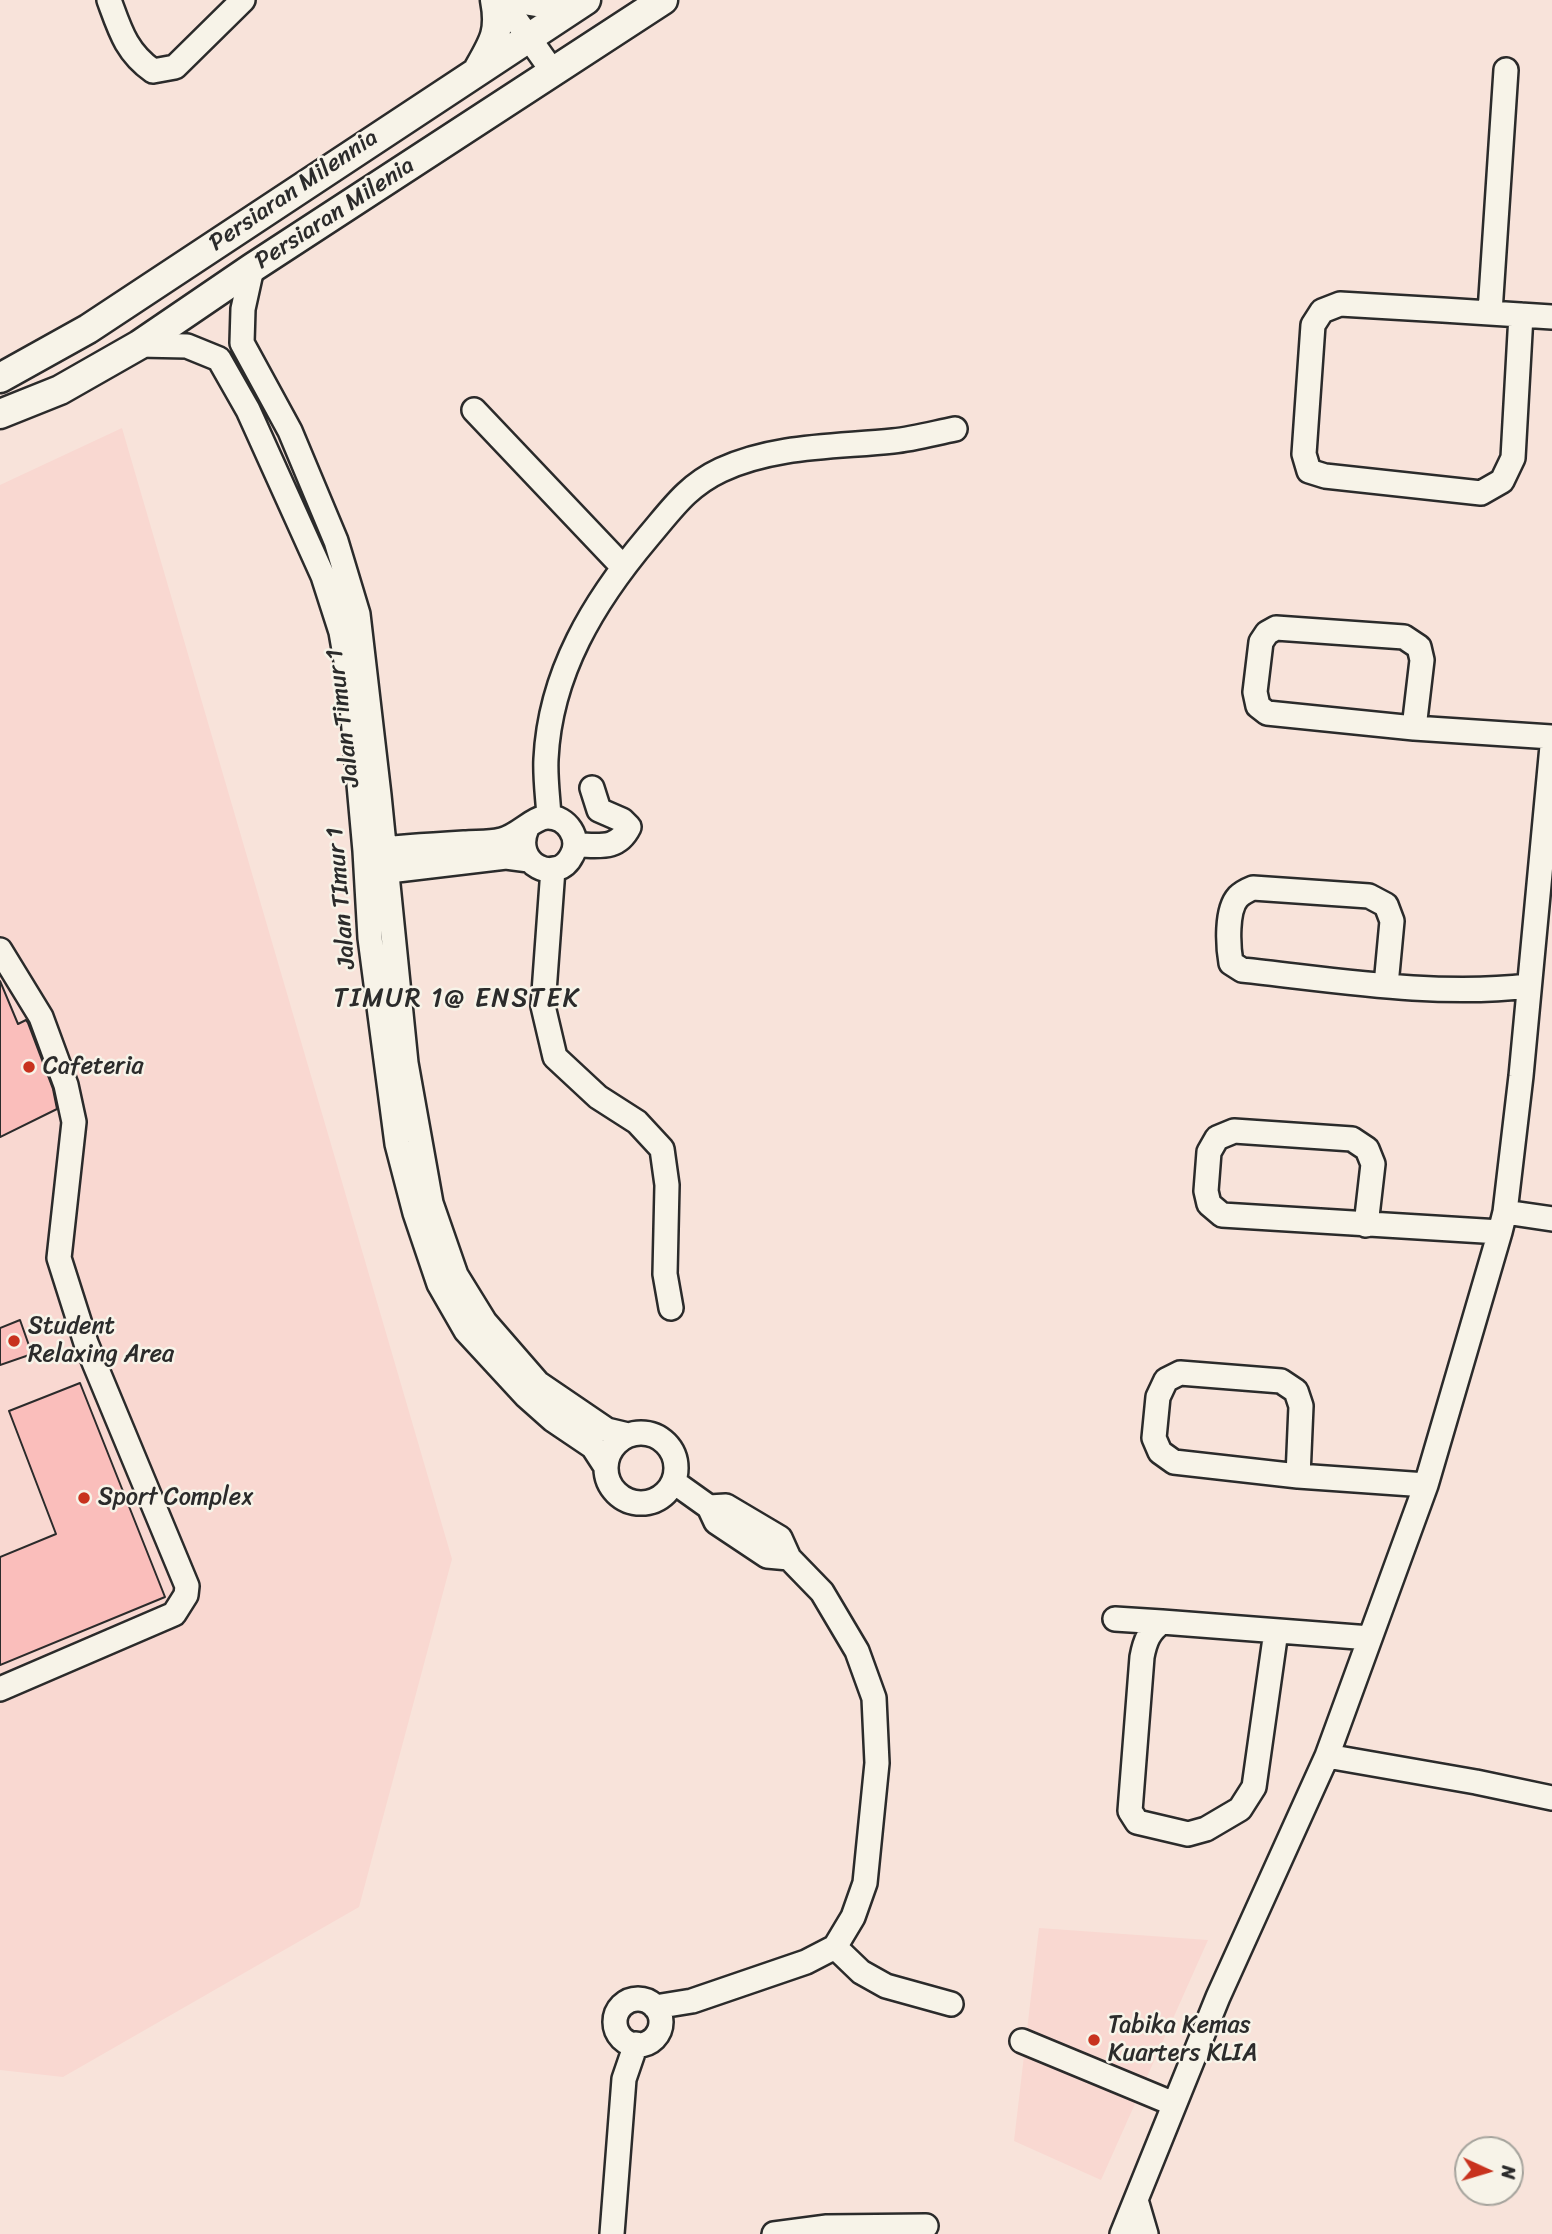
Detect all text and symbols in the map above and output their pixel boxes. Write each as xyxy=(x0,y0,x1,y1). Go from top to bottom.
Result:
street label: Persiaran Milennia xyxy=(204,124,384,258)
street label: Persiaran Milenia xyxy=(250,152,420,276)
street label: Jalan Timur 1 xyxy=(321,647,367,789)
street label: Jalan TImur 1 xyxy=(321,826,363,970)
district label: TIMUR 1@ ENSTEK xyxy=(336,983,578,1015)
place label: Cafeteria xyxy=(43,1053,144,1081)
marker: Cafeteria xyxy=(21,1059,37,1075)
place label: Student Relaxing Area xyxy=(28,1313,174,1369)
marker: Student Relaxing Area xyxy=(6,1333,22,1349)
place label: Sport Complex xyxy=(98,1484,253,1512)
marker: Sport Complex xyxy=(76,1490,92,1506)
place label: Tabika Kemas Kuarters KLIA xyxy=(1108,2012,1257,2068)
marker: Tabika Kemas Kuarters KLIA xyxy=(1086,2032,1102,2048)
north arrow xyxy=(1454,2136,1524,2206)
text: N xyxy=(1492,2165,1525,2180)

